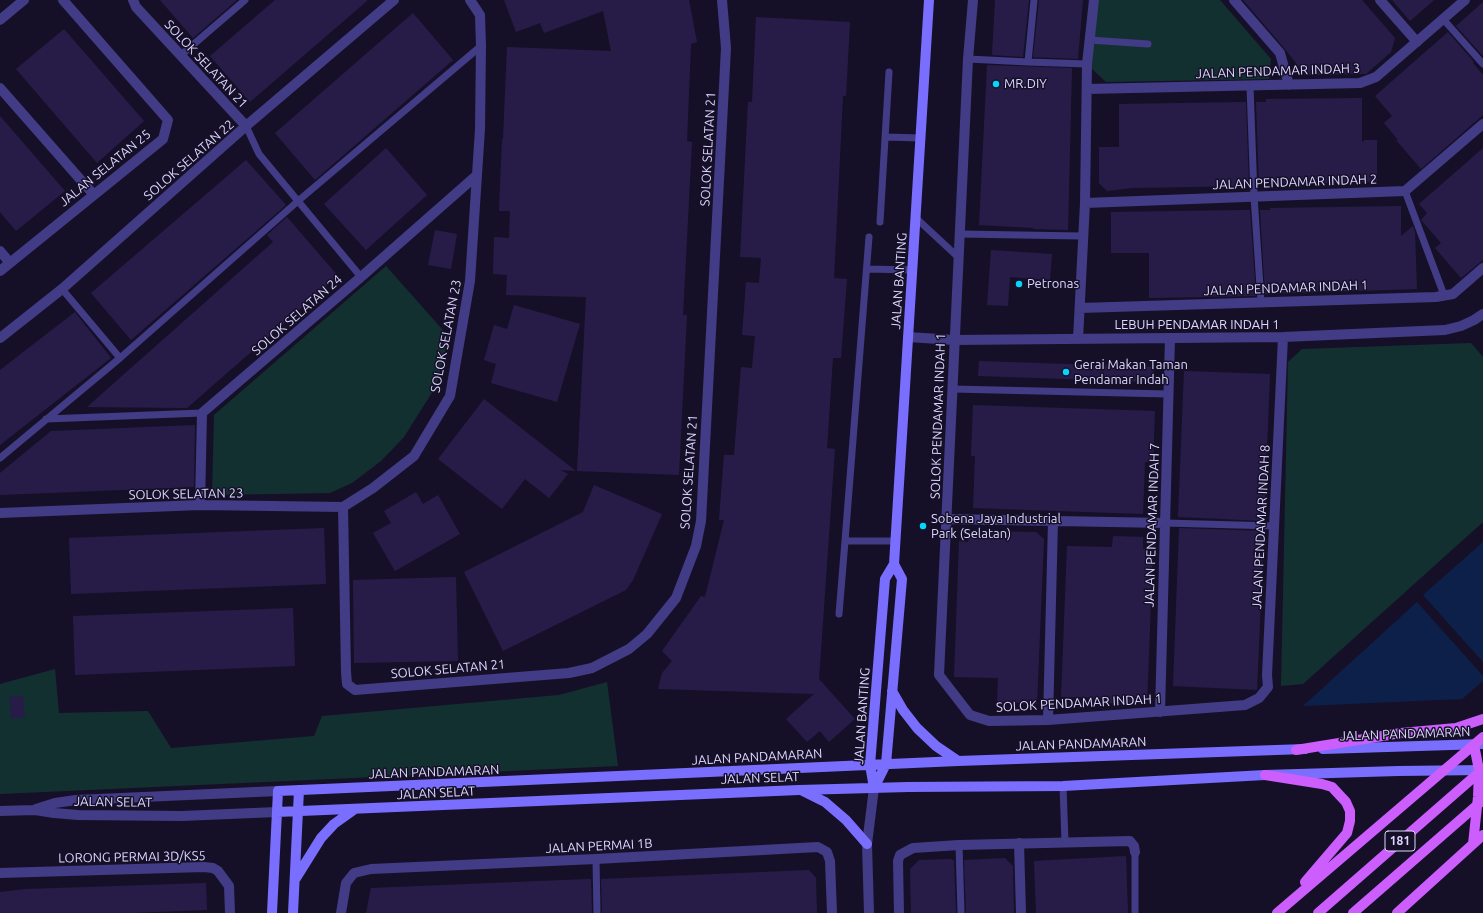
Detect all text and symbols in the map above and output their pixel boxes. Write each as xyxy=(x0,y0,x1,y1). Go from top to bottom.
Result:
street label: SOLOK SELATAN 21 xyxy=(161,17,251,111)
street label: JALAN PENDAMAR INDAH 3 xyxy=(1195,60,1361,82)
place label: MR.DIY xyxy=(1004,76,1047,92)
marker: MR.DIY xyxy=(991,79,1001,89)
street label: SOLOK SELATAN 21 xyxy=(697,91,719,207)
street label: SOLOK SELATAN 22 xyxy=(141,116,237,204)
street label: JALAN SELATAN 25 xyxy=(56,126,154,210)
street label: JALAN PENDAMAR INDAH 2 xyxy=(1212,171,1378,193)
street label: JALAN BANTING xyxy=(888,232,910,330)
street label: SOLOK SELATAN 24 xyxy=(249,271,345,359)
place label: Petronas xyxy=(1027,276,1079,292)
street label: JALAN PENDAMAR INDAH 1 xyxy=(1203,277,1369,299)
street label: SOLOK SELATAN 23 xyxy=(427,278,465,394)
marker: Petronas xyxy=(1014,279,1024,289)
street label: LEBUH PENDAMAR INDAH 1 xyxy=(1114,317,1280,333)
street label: SOLOK PENDAMAR INDAH 1 xyxy=(927,333,949,499)
place label: Gerai Makan Taman Pendamar Indah xyxy=(1074,357,1188,388)
marker: Gerai Makan Taman Pendamar Indah xyxy=(1061,367,1071,377)
street label: SOLOK SELATAN 21 xyxy=(677,414,701,530)
street label: JALAN PENDAMAR INDAH 7 xyxy=(1141,442,1163,608)
street label: JALAN PENDAMAR INDAH 8 xyxy=(1249,444,1273,610)
street label: SOLOK SELATAN 23 xyxy=(128,485,244,503)
place label: Sobena Jaya Industrial Park (Selatan) xyxy=(931,511,1061,542)
marker: Sobena Jaya Industrial Park (Selatan) xyxy=(918,521,928,531)
street label: SOLOK SELATAN 21 xyxy=(390,656,506,682)
street label: JALAN BANTING xyxy=(851,667,873,765)
street label: SOLOK PENDAMAR INDAH 1 xyxy=(996,691,1162,715)
street label: JALAN PANDAMARAN xyxy=(1339,724,1471,744)
street label: JALAN PANDAMARAN xyxy=(1015,734,1147,754)
street label: JALAN PANDAMARAN xyxy=(691,746,823,768)
street label: JALAN PANDAMARAN xyxy=(368,762,500,782)
street label: JALAN SELAT xyxy=(720,769,800,787)
street label: JALAN SELAT xyxy=(396,783,476,803)
street label: JALAN SELAT xyxy=(74,794,152,810)
road number: 181 xyxy=(1385,831,1415,851)
street label: JALAN PERMAI 1B xyxy=(545,835,653,857)
street label: LORONG PERMAI 3D/KS5 xyxy=(58,848,206,866)

